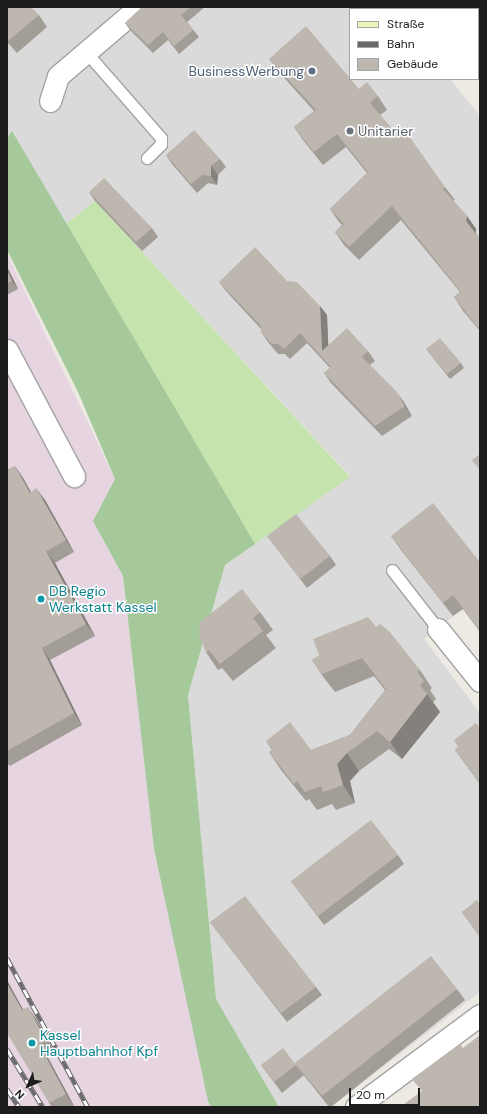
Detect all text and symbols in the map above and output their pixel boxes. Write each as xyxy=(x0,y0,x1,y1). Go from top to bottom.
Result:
legend xyxy=(349,8,479,80)
text: Straße xyxy=(387,16,424,32)
text: Bahn xyxy=(387,36,415,52)
text: Gebäude xyxy=(387,56,438,72)
place label: BusinessWerbung xyxy=(189,63,304,79)
marker: BusinessWerbung xyxy=(307,66,317,76)
place label: Unitarier xyxy=(358,123,413,139)
marker: Unitarier xyxy=(345,126,355,136)
place label: DB Regio Werkstatt Kassel xyxy=(49,583,157,616)
marker: DB Regio Werkstatt Kassel xyxy=(36,594,46,604)
place label: Kassel Hauptbahnhof Kpf xyxy=(40,1027,158,1060)
marker: Kassel Hauptbahnhof Kpf xyxy=(27,1038,37,1048)
north arrow xyxy=(8,1066,48,1106)
scale bar xyxy=(351,1080,422,1106)
text: N xyxy=(12,1087,27,1102)
text: 20 m xyxy=(356,1087,385,1103)

